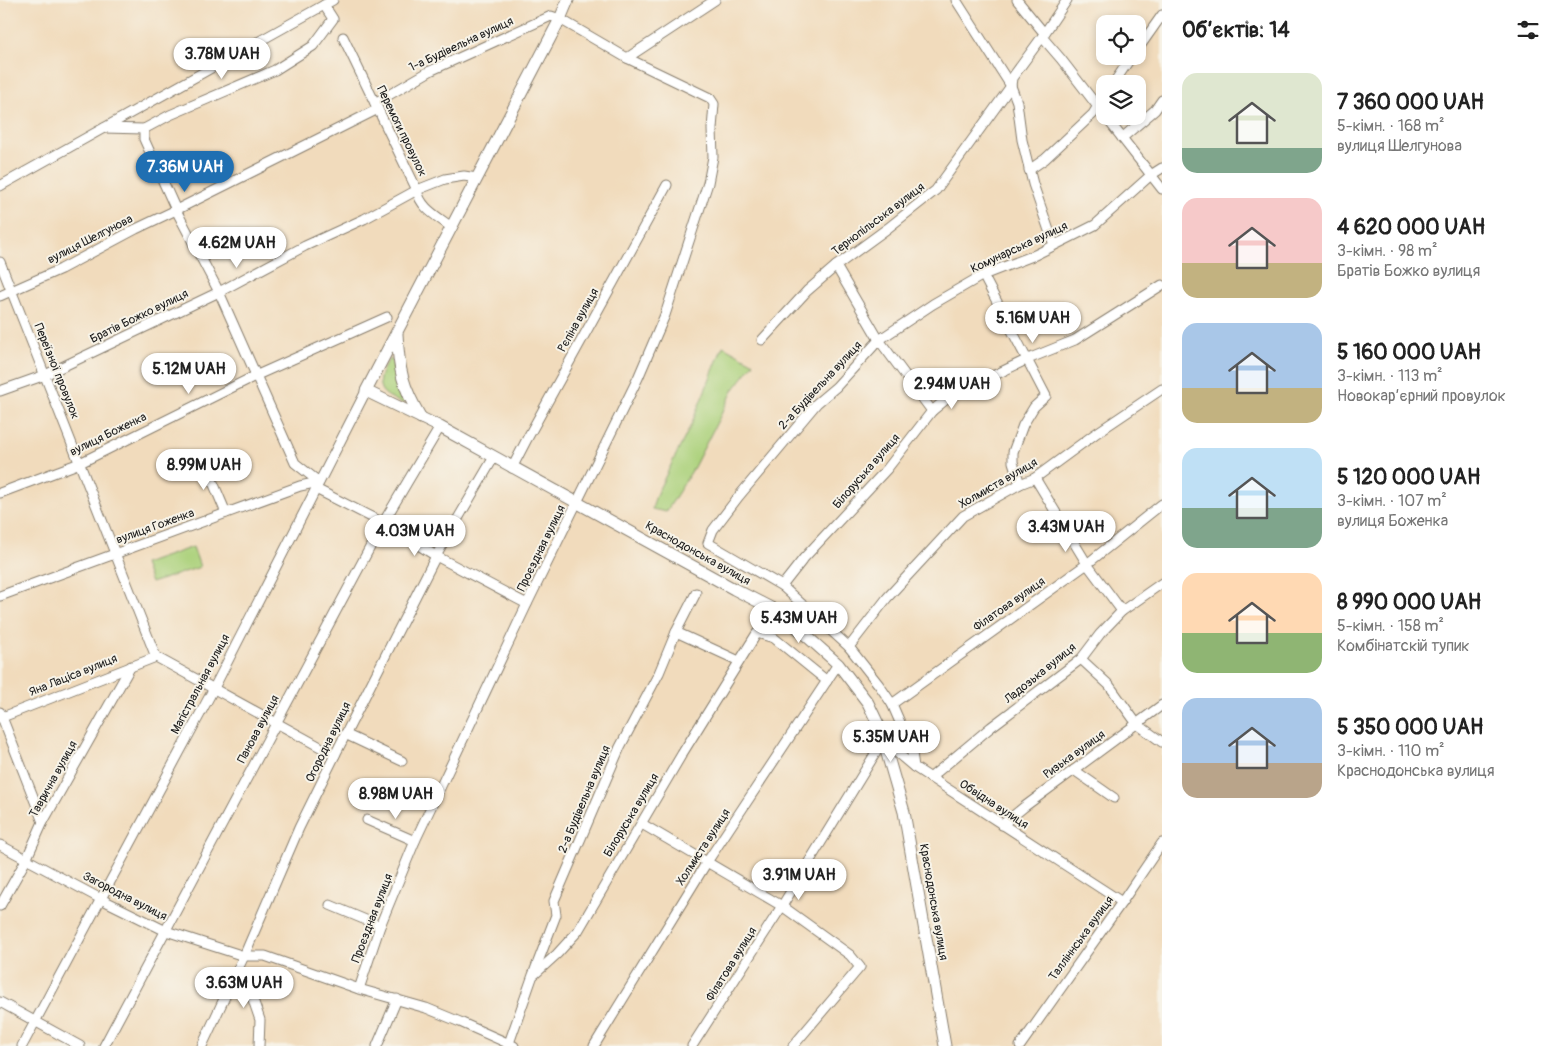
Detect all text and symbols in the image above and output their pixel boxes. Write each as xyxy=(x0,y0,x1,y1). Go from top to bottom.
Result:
street label: 1-а Будівельна вулиця xyxy=(407,14,516,75)
map controls xyxy=(1096,15,1146,125)
button: locate xyxy=(1096,15,1146,65)
icon: filters xyxy=(1514,16,1542,44)
text: Об’єктів: 14 xyxy=(1182,17,1290,44)
pin: 3.78M UAH xyxy=(165,38,279,80)
text: 3.78M UAH xyxy=(184,44,260,64)
button: layers xyxy=(1096,75,1146,125)
street label: Перемоги провулок xyxy=(373,83,430,179)
text: 7 360 000 UAH xyxy=(1337,89,1484,116)
icon: home xyxy=(1222,93,1282,153)
text: 5-кімн. · 168 m² xyxy=(1337,116,1445,136)
text: вулиця Шелгунова xyxy=(1337,136,1462,156)
pin: 7.36M UAH xyxy=(128,150,242,193)
text: 7.36M UAH xyxy=(147,157,223,177)
street label: Тернопільська вулиця xyxy=(829,179,928,259)
street label: вулиця Шелгунова xyxy=(45,211,136,267)
text: 4 620 000 UAH xyxy=(1337,214,1485,241)
street label: Комунарська вулиця xyxy=(968,218,1070,277)
icon: home xyxy=(1222,218,1282,278)
pin: 4.62M UAH xyxy=(180,226,294,269)
text: 4.62M UAH xyxy=(198,233,276,253)
text: 3-кімн. · 98 m² xyxy=(1337,241,1437,261)
text: Братів Божко вулиця xyxy=(1337,261,1480,281)
street label: Рєпіна вулиця xyxy=(555,285,602,355)
street label: Братів Божко вулиця xyxy=(88,286,191,347)
pin: 5.16M UAH xyxy=(976,302,1090,344)
text: 5.16M UAH xyxy=(996,308,1070,328)
street label: Переїзної провулок xyxy=(31,321,83,421)
street label: 2-а Будівельна вулиця xyxy=(776,338,865,433)
text: 5 160 000 UAH xyxy=(1337,339,1481,366)
icon: home xyxy=(1222,343,1282,403)
pin: 5.12M UAH xyxy=(132,352,246,395)
text: 5.12M UAH xyxy=(152,359,226,379)
text: 3-кімн. · 113 m² xyxy=(1337,366,1443,386)
pin: 2.94M UAH xyxy=(895,368,1009,410)
text: 2.94M UAH xyxy=(914,374,990,394)
text: Новокар’єрний провулок xyxy=(1337,386,1506,406)
street label: вулиця Боженка xyxy=(67,409,149,459)
street label: Білоруська вулиця xyxy=(830,430,903,512)
pin: 8.99M UAH xyxy=(147,448,261,491)
text: 8.99M UAH xyxy=(167,455,241,475)
street label: Холмиста вулиця xyxy=(956,455,1041,512)
text: 5 120 000 UAH xyxy=(1337,464,1480,491)
icon: home xyxy=(1222,468,1282,528)
text: 3-кімн. · 107 m² xyxy=(1337,491,1447,511)
street label: Проєздная вулиця xyxy=(514,502,569,594)
street label: вулиця Гоженка xyxy=(114,505,197,548)
pin: 3.43M UAH xyxy=(1009,510,1123,553)
text: вулиця Боженка xyxy=(1337,511,1448,531)
pin: 4.03M UAH xyxy=(358,514,472,557)
text: 3.43M UAH xyxy=(1028,517,1104,537)
street label: Краснодонська вулиця xyxy=(642,518,753,589)
text: 4.03M UAH xyxy=(376,521,454,541)
street label: Філатова вулиця xyxy=(970,574,1048,635)
text: 8 990 000 UAH xyxy=(1337,589,1481,616)
icon: home xyxy=(1222,593,1282,653)
pin: 5.43M UAH xyxy=(742,602,856,644)
text: 5.43M UAH xyxy=(761,608,837,628)
text: 5-кімн. · 158 m² xyxy=(1337,616,1444,636)
street label: Магістральная вулиця xyxy=(168,631,233,737)
text: Комбінатскій тупик xyxy=(1337,636,1470,656)
street label: Ладозька вулиця xyxy=(1001,640,1079,708)
street label: Яна Лаціса вулиця xyxy=(27,651,120,700)
street label: Панова вулиця xyxy=(234,692,283,766)
street label: Огородна вулиця xyxy=(303,699,355,785)
text: 5 350 000 UAH xyxy=(1337,714,1483,741)
icon: home xyxy=(1222,718,1282,778)
pin: 5.35M UAH xyxy=(834,720,948,763)
text: 5.35M UAH xyxy=(853,727,929,747)
street label: Ризька вулиця xyxy=(1040,727,1108,782)
street label: Таврична вулиця xyxy=(26,738,81,820)
text: 3-кімн. · 110 m² xyxy=(1337,741,1445,761)
street label: 2-а Будівельна вулиця xyxy=(555,743,614,855)
text: Краснодонська вулиця xyxy=(1337,761,1495,781)
street label: Білоруська вулиця xyxy=(601,770,662,860)
street label: Обвідна вулиця xyxy=(956,776,1031,833)
pin: 8.98M UAH xyxy=(339,778,453,820)
text: 8.98M UAH xyxy=(359,784,433,804)
street label: Холмиста вулиця xyxy=(673,806,734,888)
street label: Краснодонська вулиця xyxy=(916,843,951,962)
pin: 3.91M UAH xyxy=(742,858,856,901)
text: 3.91M UAH xyxy=(762,865,836,885)
street label: Загородна вулиця xyxy=(80,869,170,924)
street label: Проєздная вулиця xyxy=(349,871,397,965)
street label: Талліннська вулиця xyxy=(1046,893,1117,983)
street label: Філатова вулиця xyxy=(703,924,760,1004)
pin: 3.63M UAH xyxy=(187,966,301,1009)
text: 3.63M UAH xyxy=(206,973,282,993)

